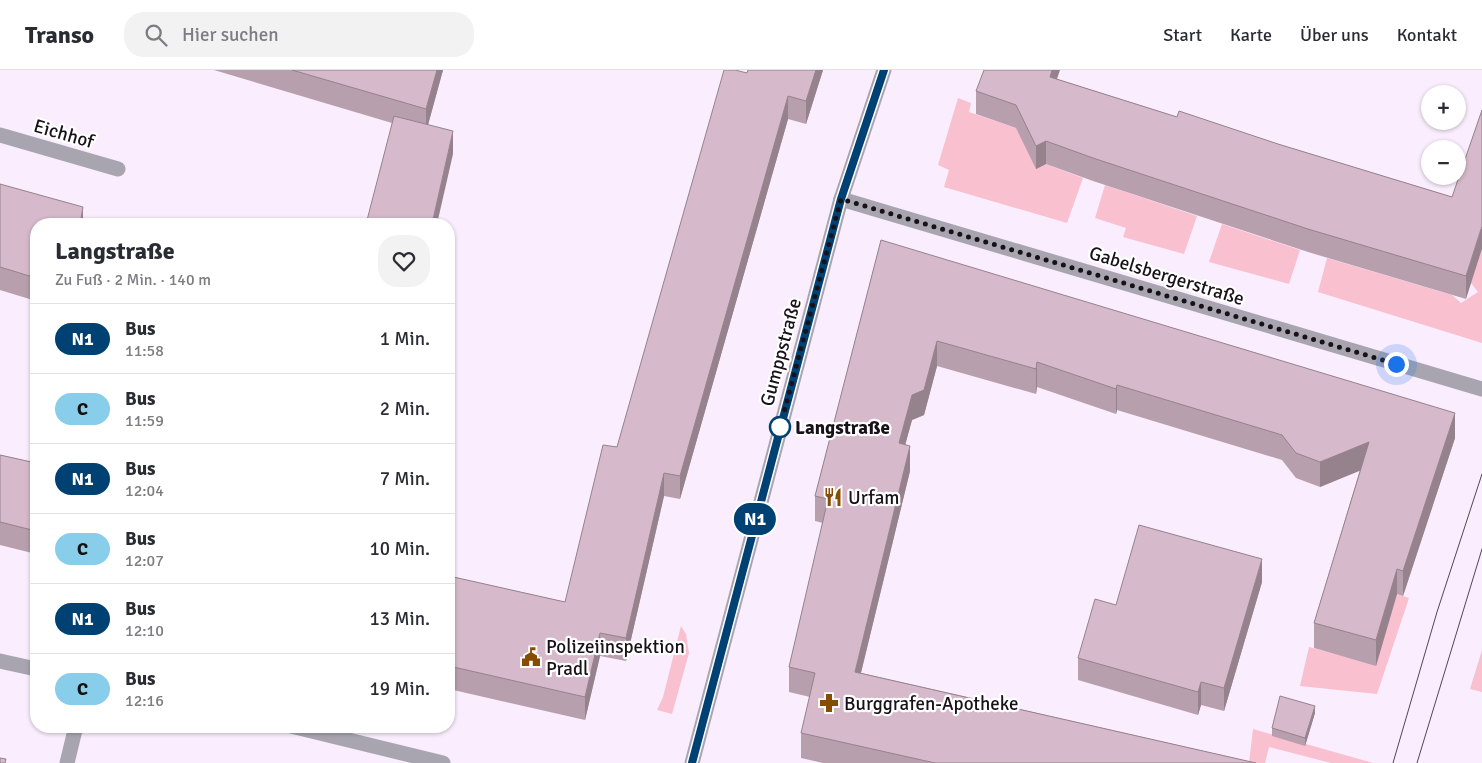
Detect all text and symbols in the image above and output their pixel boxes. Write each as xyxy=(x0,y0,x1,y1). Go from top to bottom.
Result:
search box xyxy=(124,12,474,57)
text: Transo xyxy=(25,20,94,50)
icon: search xyxy=(142,21,170,49)
text: Hier suchen xyxy=(182,23,279,47)
text: Start xyxy=(1163,24,1202,46)
text: Karte xyxy=(1230,24,1272,46)
text: Über uns xyxy=(1300,24,1369,46)
text: Kontakt xyxy=(1397,24,1457,46)
map controls xyxy=(1421,85,1466,185)
button: + xyxy=(1421,85,1466,130)
street label: Eichhof xyxy=(31,114,98,154)
button: − xyxy=(1421,140,1466,185)
button: heart xyxy=(378,235,430,287)
text: Langstraße xyxy=(55,236,175,266)
street label: Gabelsbergerstraße xyxy=(1086,241,1247,311)
text: Zu Fuß · 2 Min. · 140 m xyxy=(55,270,211,290)
street label: Gumppstraße xyxy=(755,296,807,409)
text: Bus xyxy=(125,317,156,341)
text: 1 Min. xyxy=(380,327,430,351)
text: N1 xyxy=(71,328,94,350)
text: 11:58 xyxy=(125,341,164,361)
your location xyxy=(1384,352,1409,377)
text: Bus xyxy=(125,387,156,411)
text: 2 Min. xyxy=(380,397,430,421)
text: C xyxy=(77,398,88,420)
text: 11:59 xyxy=(125,411,164,431)
marker: Langstraße xyxy=(769,416,791,438)
place label: Langstraße xyxy=(795,416,890,440)
text: Bus xyxy=(125,457,156,481)
text: 7 Min. xyxy=(380,467,430,491)
text: N1 xyxy=(71,468,94,490)
text: 12:04 xyxy=(125,481,164,501)
restaurant icon: Urfam xyxy=(822,486,844,508)
place label: Urfam xyxy=(848,486,899,510)
line badge: N1 xyxy=(732,503,778,535)
text: N1 xyxy=(744,508,766,530)
text: Bus xyxy=(125,527,156,551)
text: 10 Min. xyxy=(369,537,430,561)
text: C xyxy=(77,538,88,560)
text: 12:07 xyxy=(125,551,164,571)
text: Bus xyxy=(125,597,156,621)
text: 13 Min. xyxy=(369,607,430,631)
text: N1 xyxy=(71,608,94,630)
text: 12:10 xyxy=(125,621,164,641)
place label: Polizeiinspektion Pradl xyxy=(546,635,685,681)
public building icon: Polizeiinspektion Pradl xyxy=(520,646,542,668)
text: Bus xyxy=(125,667,156,691)
text: 19 Min. xyxy=(369,677,430,701)
text: C xyxy=(77,678,88,700)
text: 12:16 xyxy=(125,691,164,711)
pharmacy icon: Burggrafen-Apotheke xyxy=(818,692,840,714)
place label: Burggrafen-Apotheke xyxy=(844,692,1019,716)

